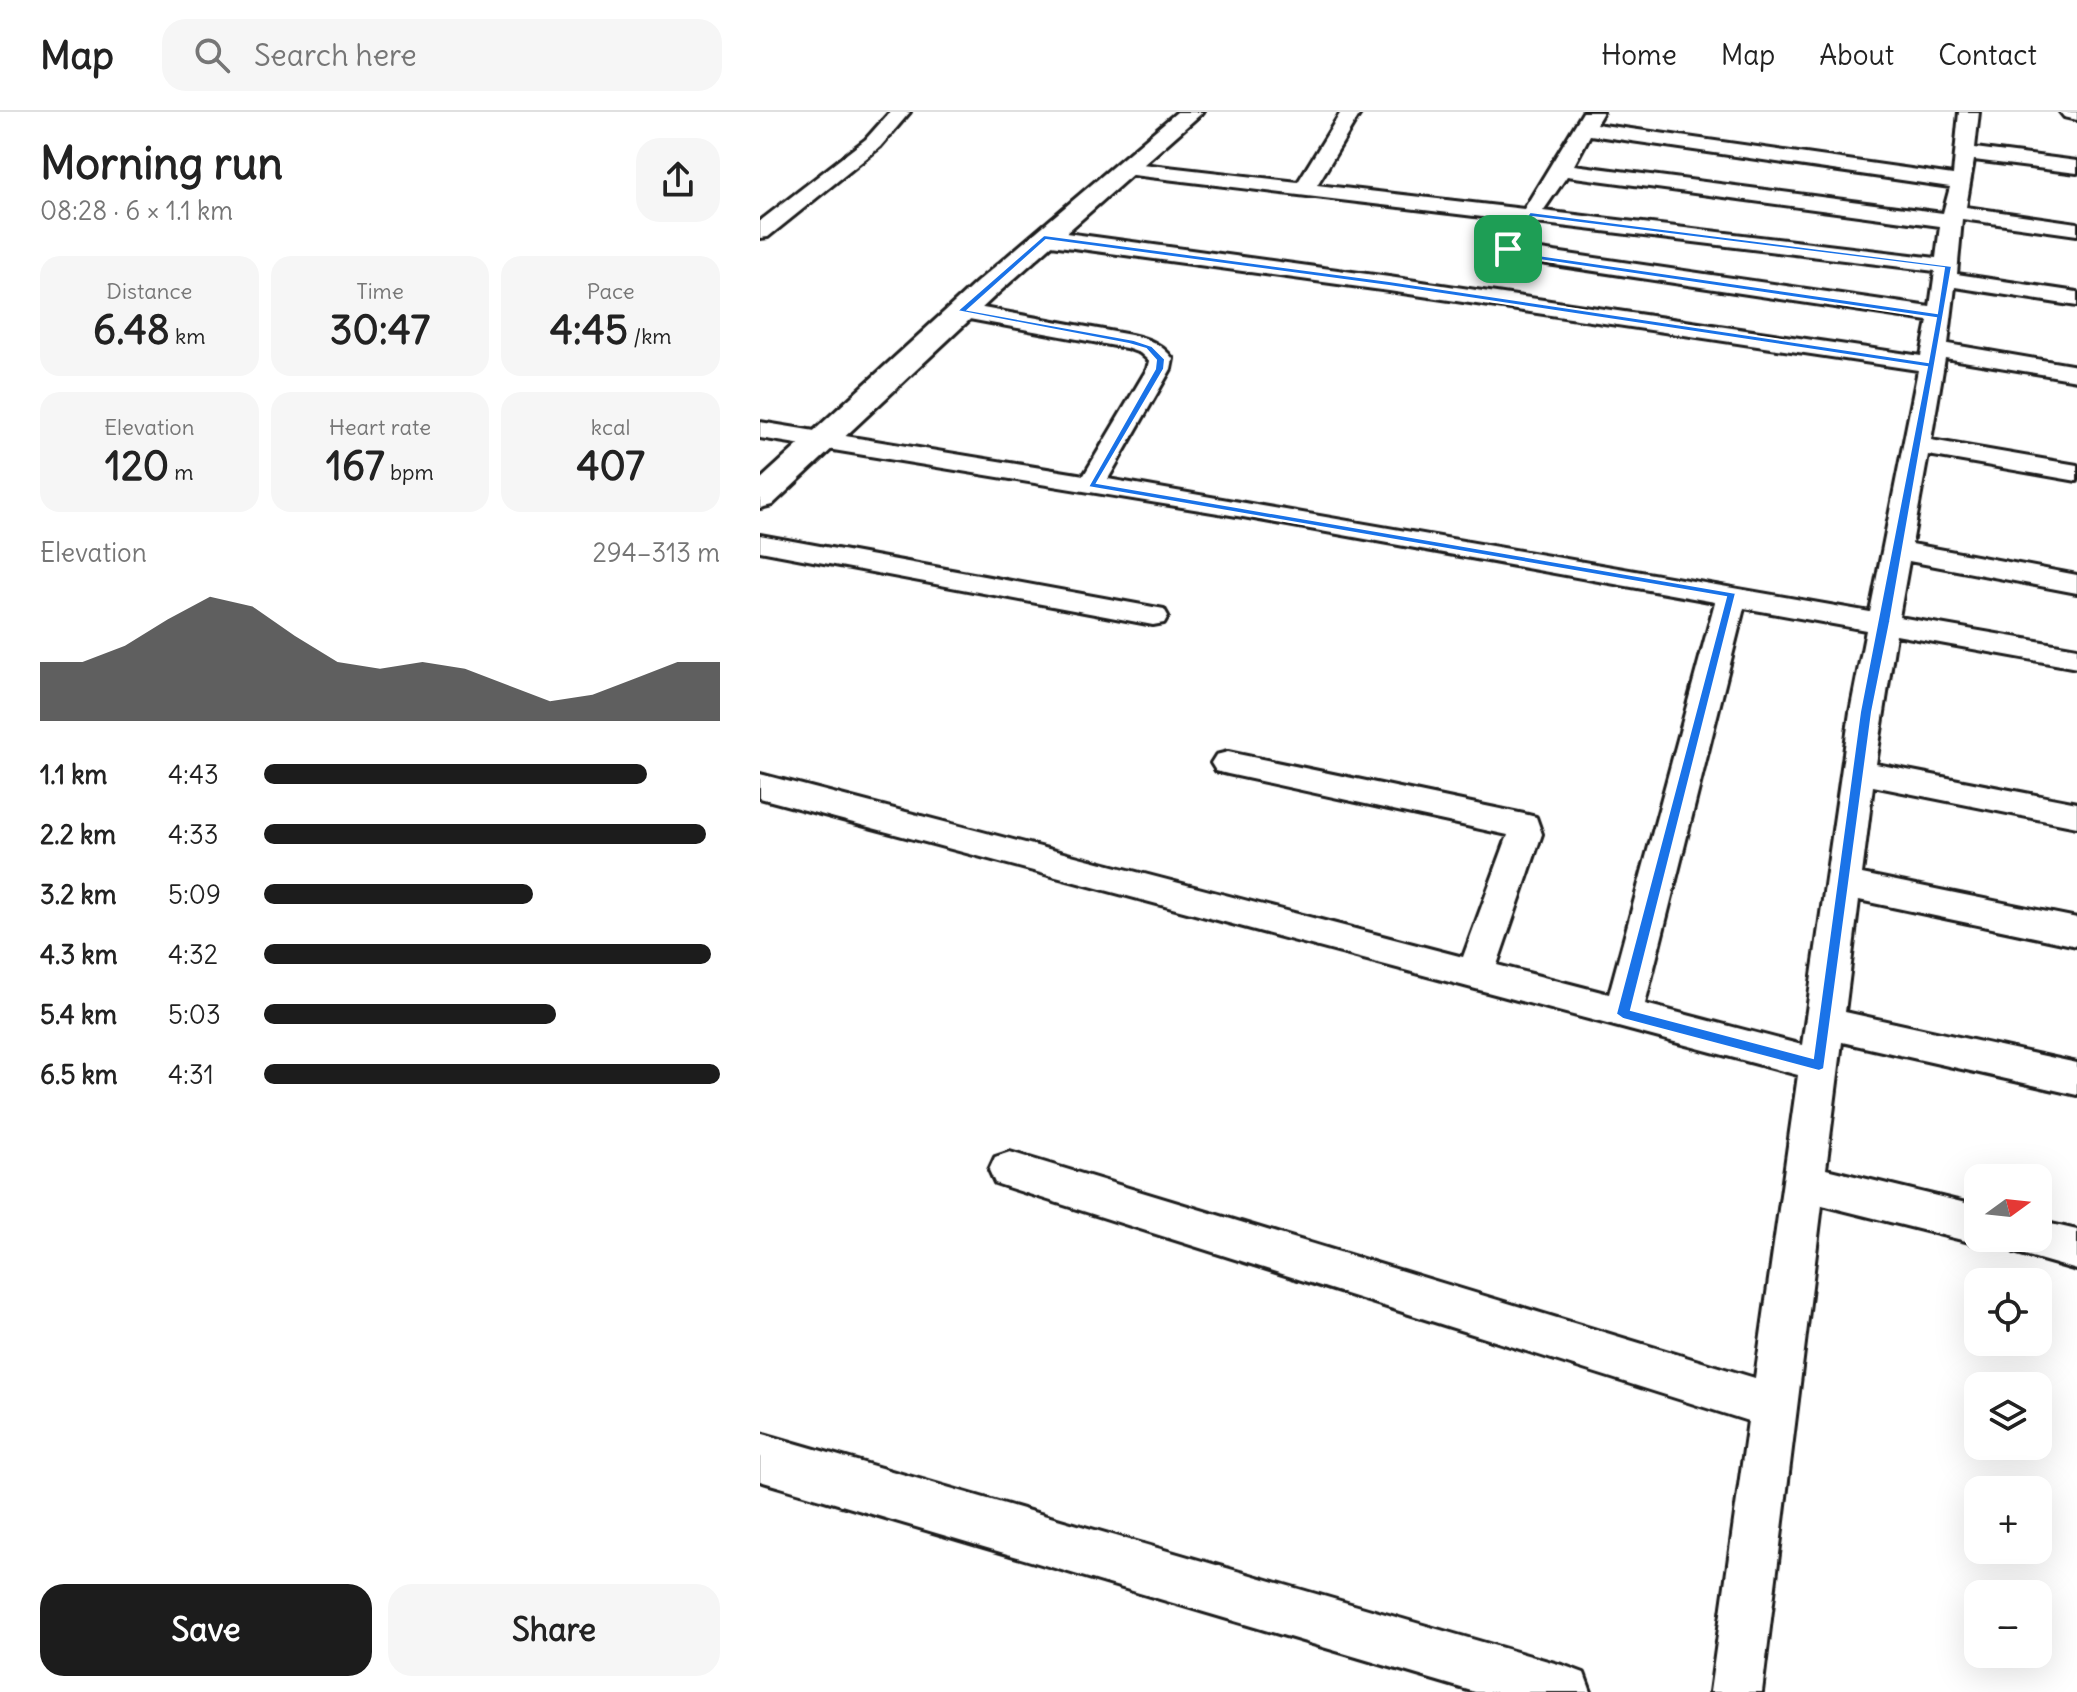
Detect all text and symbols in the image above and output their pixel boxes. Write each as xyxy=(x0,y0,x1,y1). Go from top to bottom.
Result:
search box xyxy=(162,19,722,91)
text: Map xyxy=(40,32,114,79)
icon: search xyxy=(190,33,234,77)
text: Search here xyxy=(254,36,417,74)
text: Home xyxy=(1601,37,1677,73)
text: Map xyxy=(1721,37,1775,73)
text: About xyxy=(1819,37,1894,73)
text: Contact xyxy=(1938,37,2037,73)
text: Morning run xyxy=(40,136,283,191)
button: share xyxy=(636,138,720,222)
text: 08:28 · 6 × 1.1 km xyxy=(40,194,233,227)
pin xyxy=(1474,215,1542,283)
icon: arrive xyxy=(1486,227,1530,271)
text: Distance xyxy=(106,277,192,305)
text: Time xyxy=(356,277,404,305)
text: Pace xyxy=(587,277,635,305)
text: 6.48 xyxy=(93,305,170,355)
text: 30:47 xyxy=(330,305,430,355)
text: 4:45 xyxy=(550,305,628,355)
text: km xyxy=(170,322,206,350)
text: /km xyxy=(628,322,672,350)
text: Elevation xyxy=(104,413,194,441)
text: Heart rate xyxy=(329,413,431,441)
text: kcal xyxy=(591,413,630,441)
text: 120 xyxy=(105,441,169,491)
text: 167 xyxy=(326,441,385,491)
text: 407 xyxy=(576,441,645,491)
text: m xyxy=(169,458,194,486)
text: bpm xyxy=(385,458,434,486)
text: Elevation xyxy=(40,536,147,569)
text: 294–313 m xyxy=(592,536,720,569)
text: 1.1 km xyxy=(40,758,107,791)
text: 4:43 xyxy=(168,758,219,791)
text: 2.2 km xyxy=(40,818,116,851)
text: 4:33 xyxy=(168,818,218,851)
text: 3.2 km xyxy=(40,878,117,911)
text: 5:09 xyxy=(168,878,221,911)
text: 4.3 km xyxy=(40,938,117,971)
text: 4:32 xyxy=(168,938,218,971)
text: 5.4 km xyxy=(40,998,117,1031)
text: 5:03 xyxy=(168,998,221,1031)
text: 6.5 km xyxy=(40,1058,118,1091)
text: 4:31 xyxy=(168,1058,214,1091)
north arrow xyxy=(1964,1164,2052,1252)
map controls xyxy=(1964,1164,2052,1668)
button: locate xyxy=(1964,1268,2052,1356)
button: layers xyxy=(1964,1372,2052,1460)
button: + xyxy=(1964,1476,2052,1564)
button: − xyxy=(1964,1580,2052,1668)
button: Save xyxy=(40,1584,372,1676)
button: Share xyxy=(388,1584,720,1676)

